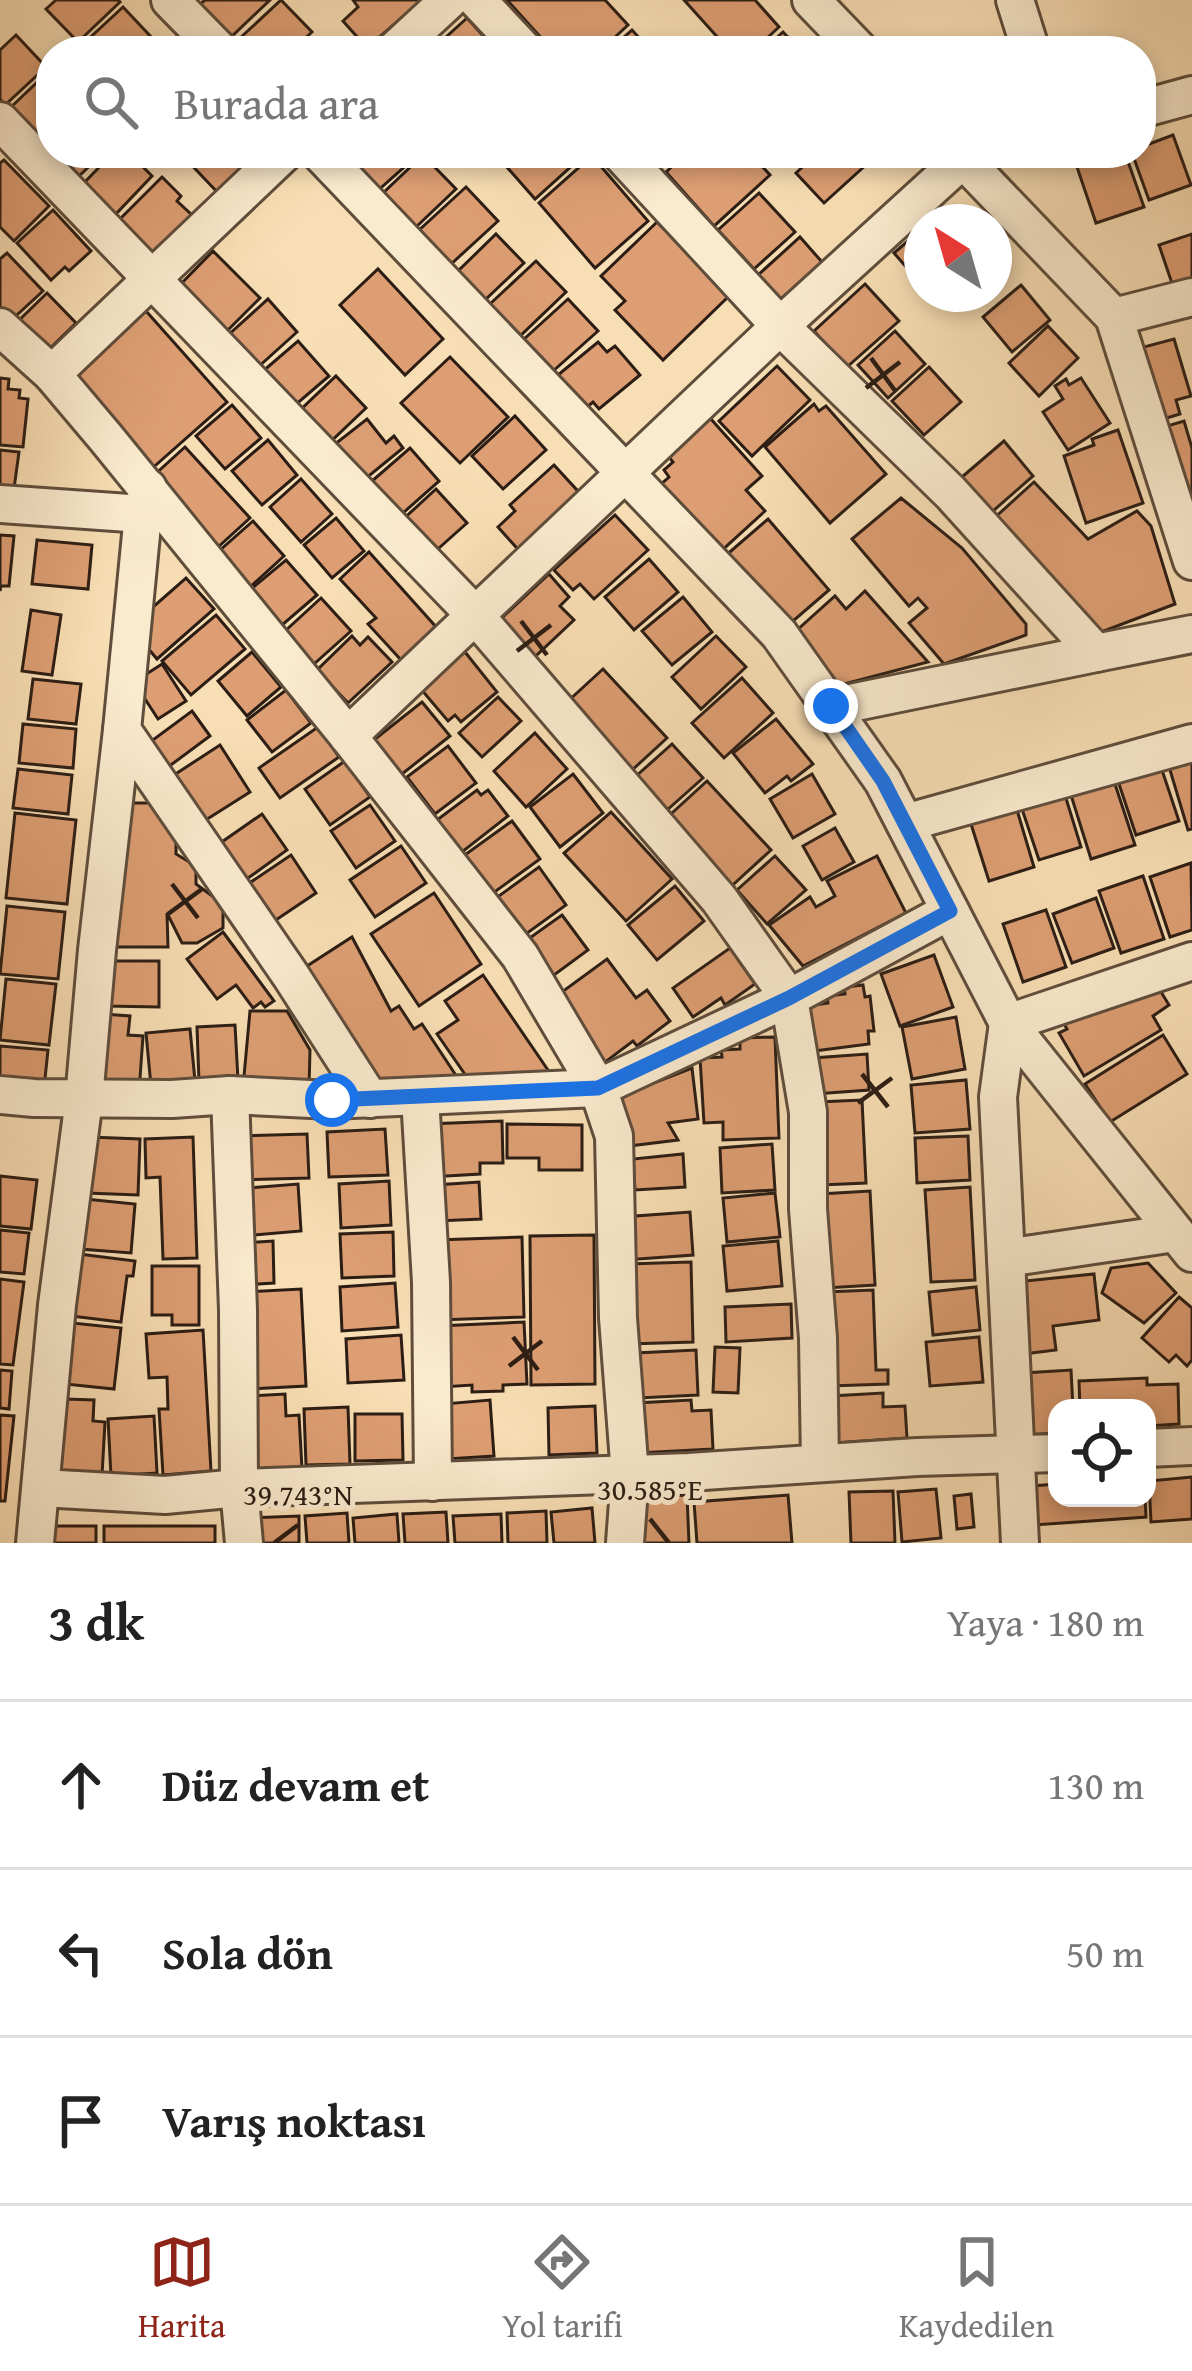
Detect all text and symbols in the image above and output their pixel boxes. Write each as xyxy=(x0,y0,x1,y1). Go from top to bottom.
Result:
search box xyxy=(36,36,1156,168)
icon: search xyxy=(78,69,144,135)
text: Burada ara xyxy=(174,70,379,135)
north arrow xyxy=(904,204,1012,312)
route end xyxy=(804,679,858,733)
route start xyxy=(305,1073,359,1127)
map controls xyxy=(1048,1399,1156,1507)
button: locate xyxy=(1048,1399,1156,1507)
text: 30.585°E xyxy=(597,1467,703,1511)
text: 39.743°N xyxy=(243,1472,353,1516)
text: 3 dk xyxy=(48,1584,144,1659)
text: Yaya · 180 m xyxy=(947,1593,1144,1650)
icon: ahead xyxy=(48,1752,114,1818)
text: Düz devam et xyxy=(162,1752,429,1817)
text: 130 m xyxy=(1047,1756,1144,1813)
icon: left xyxy=(48,1920,114,1986)
text: Sola dön xyxy=(162,1920,333,1985)
text: 50 m xyxy=(1066,1924,1144,1981)
icon: arrive xyxy=(48,2088,114,2154)
text: Varış noktası xyxy=(162,2088,426,2153)
tab: Harita xyxy=(138,2229,226,2349)
tab: Yol tarifi xyxy=(502,2229,623,2349)
tab: Kaydedilen xyxy=(899,2229,1054,2349)

